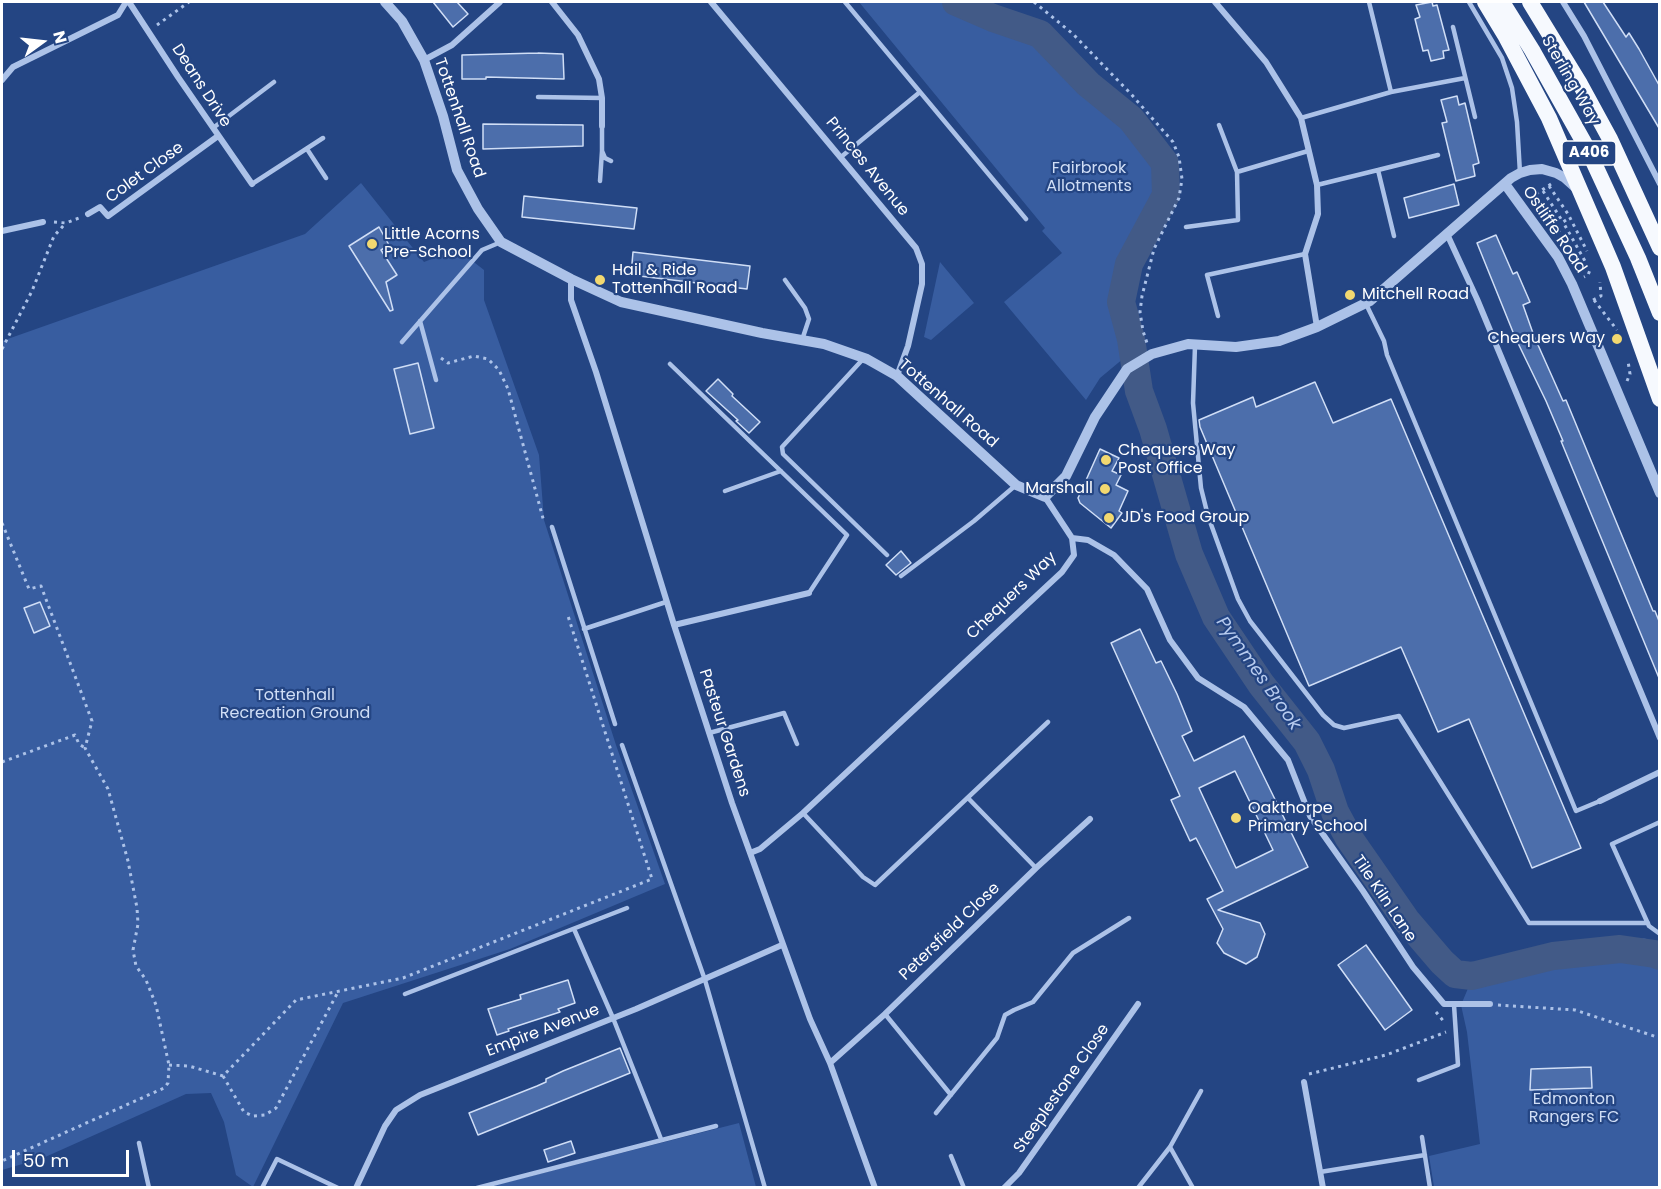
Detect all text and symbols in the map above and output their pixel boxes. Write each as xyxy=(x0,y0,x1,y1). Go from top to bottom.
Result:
north arrow xyxy=(12,12,72,72)
text: N xyxy=(47,28,73,46)
street label: Sterling Way xyxy=(1537,33,1603,129)
street label: Deans Drive xyxy=(167,41,235,131)
street label: Tottenhall Road xyxy=(429,56,489,180)
street label: Princes Avenue xyxy=(821,114,913,220)
street label: Colet Close xyxy=(102,138,188,208)
road number: A406 xyxy=(1562,141,1616,165)
park label: Fairbrook Allotments xyxy=(1046,159,1132,197)
street label: Ostliffe Road xyxy=(1518,183,1590,277)
place label: Little Acorns Pre-School xyxy=(384,225,480,263)
marker: Little Acorns Pre-School xyxy=(365,237,379,251)
place label: Hail & Ride Tottenhall Road xyxy=(612,261,738,299)
marker: Hail & Ride Tottenhall Road xyxy=(593,273,607,287)
place label: Mitchell Road xyxy=(1362,285,1469,305)
marker: Mitchell Road xyxy=(1343,288,1357,302)
place label: Chequers Way xyxy=(1487,329,1605,349)
marker: Chequers Way xyxy=(1610,332,1624,346)
street label: Tottenhall Road xyxy=(894,356,1002,452)
place label: Chequers Way Post Office xyxy=(1118,441,1236,479)
marker: Chequers Way Post Office xyxy=(1099,453,1113,467)
place label: Marshall xyxy=(1025,479,1093,499)
marker: Marshall xyxy=(1098,482,1112,496)
place label: JD's Food Group xyxy=(1121,508,1249,528)
marker: JD's Food Group xyxy=(1102,511,1116,525)
street label: Chequers Way xyxy=(963,548,1061,644)
water label: Pymmes Brook xyxy=(1211,613,1305,735)
street label: Pasteur Gardens xyxy=(694,667,754,799)
park label: Tottenhall Recreation Ground xyxy=(220,686,370,724)
place label: Oakthorpe Primary School xyxy=(1248,799,1367,837)
marker: Oakthorpe Primary School xyxy=(1229,811,1243,825)
street label: Tile Kiln Lane xyxy=(1348,852,1420,946)
street label: Petersfield Close xyxy=(896,879,1004,985)
street label: Empire Avenue xyxy=(484,1001,602,1061)
street label: Steeplestone Close xyxy=(1010,1021,1114,1157)
park label: Edmonton Rangers FC xyxy=(1529,1090,1619,1128)
scale bar xyxy=(15,1138,132,1176)
text: 50 m xyxy=(23,1148,69,1173)

